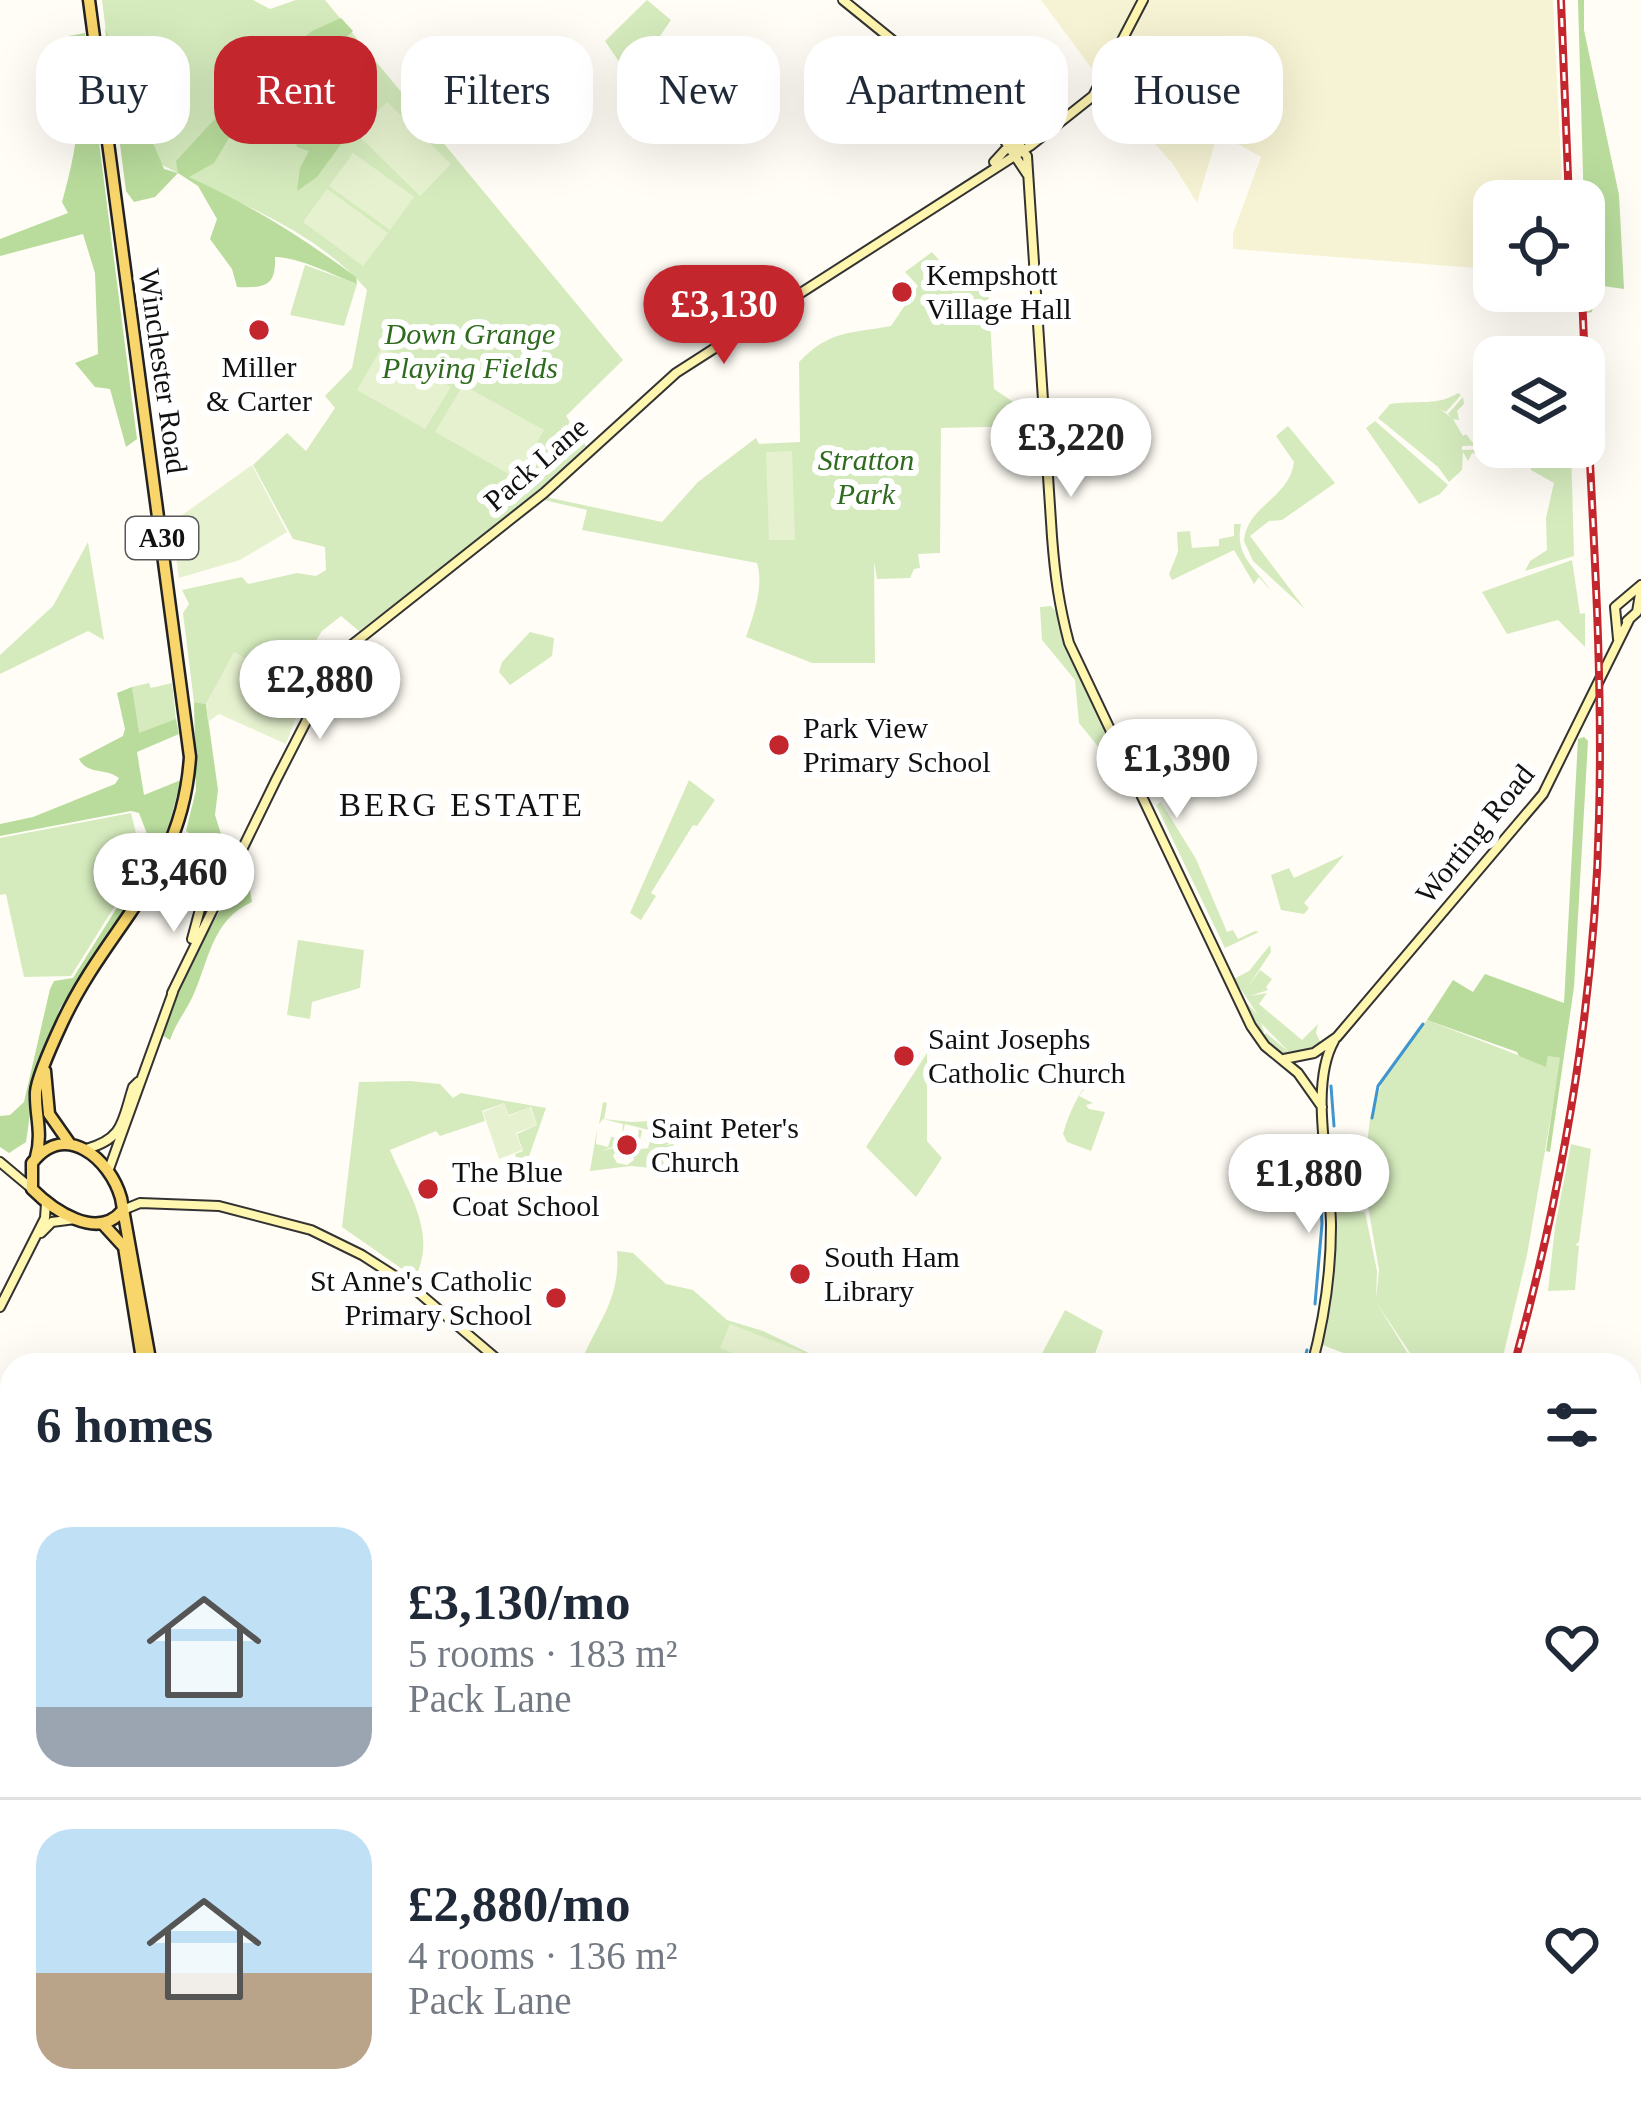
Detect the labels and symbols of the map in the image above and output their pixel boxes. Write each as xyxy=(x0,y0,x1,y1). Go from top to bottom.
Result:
place label: Kempshott Village Hall xyxy=(926,258,1072,325)
pin: £3,130 xyxy=(626,265,822,367)
street label: Winchester Road xyxy=(133,267,194,475)
marker: Kempshott Village Hall xyxy=(889,279,915,305)
marker: Miller & Carter xyxy=(246,317,272,343)
park label: Down Grange Playing Fields xyxy=(381,317,558,384)
place label: Miller & Carter xyxy=(206,350,312,417)
pin: £3,220 xyxy=(973,398,1169,500)
street label: Pack Lane xyxy=(477,410,594,517)
park label: Stratton Park xyxy=(818,443,914,510)
road number: A30 xyxy=(126,517,198,559)
pin: £2,880 xyxy=(222,640,418,742)
place label: Park View Primary School xyxy=(803,711,991,778)
pin: £1,390 xyxy=(1079,719,1275,821)
marker: Park View Primary School xyxy=(766,732,792,758)
street label: Worting Road xyxy=(1409,758,1540,910)
district label: BERG ESTATE xyxy=(339,787,585,823)
pin: £3,460 xyxy=(76,833,272,935)
place label: Saint Josephs Catholic Church xyxy=(928,1022,1125,1089)
marker: Saint Josephs Catholic Church xyxy=(891,1043,917,1069)
place label: Saint Peter's Church xyxy=(651,1111,799,1178)
marker: Saint Peter's Church xyxy=(614,1132,640,1158)
pin: £1,880 xyxy=(1211,1134,1407,1236)
place label: The Blue Coat School xyxy=(452,1155,600,1222)
marker: The Blue Coat School xyxy=(415,1176,441,1202)
place label: South Ham Library xyxy=(824,1240,960,1307)
marker: South Ham Library xyxy=(787,1261,813,1287)
place label: St Anne's Catholic Primary School xyxy=(310,1264,532,1331)
marker: St Anne's Catholic Primary School xyxy=(543,1285,569,1311)

